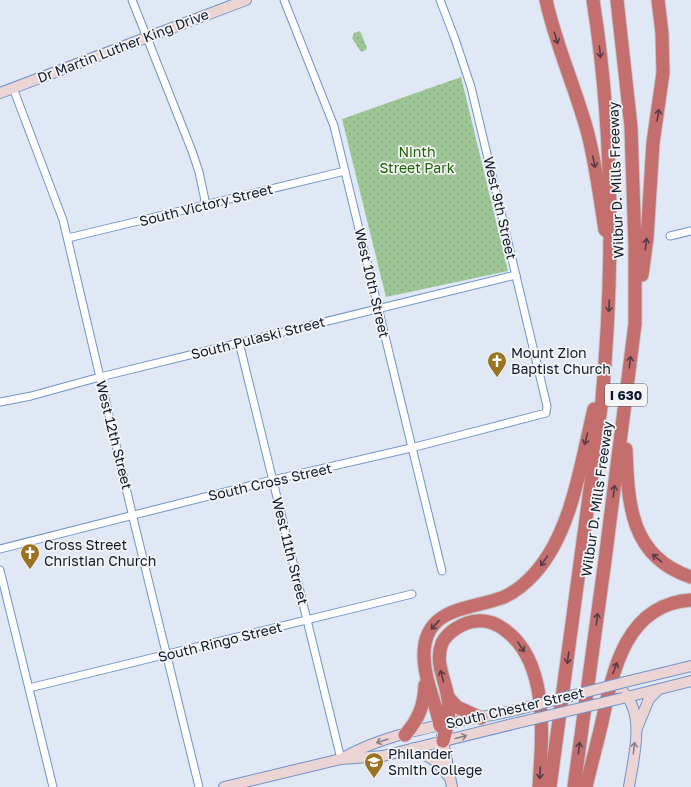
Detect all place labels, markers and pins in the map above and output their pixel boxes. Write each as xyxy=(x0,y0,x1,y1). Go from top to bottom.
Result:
place label: Mount Zion Baptist Church xyxy=(511,344,611,377)
church icon: Mount Zion Baptist Church xyxy=(486,350,508,378)
place label: Cross Street Christian Church xyxy=(44,536,156,569)
church icon: Cross Street Christian Church xyxy=(19,542,41,570)
place label: Philander Smith College xyxy=(388,745,482,778)
school or university icon: Philander Smith College xyxy=(363,751,385,779)

